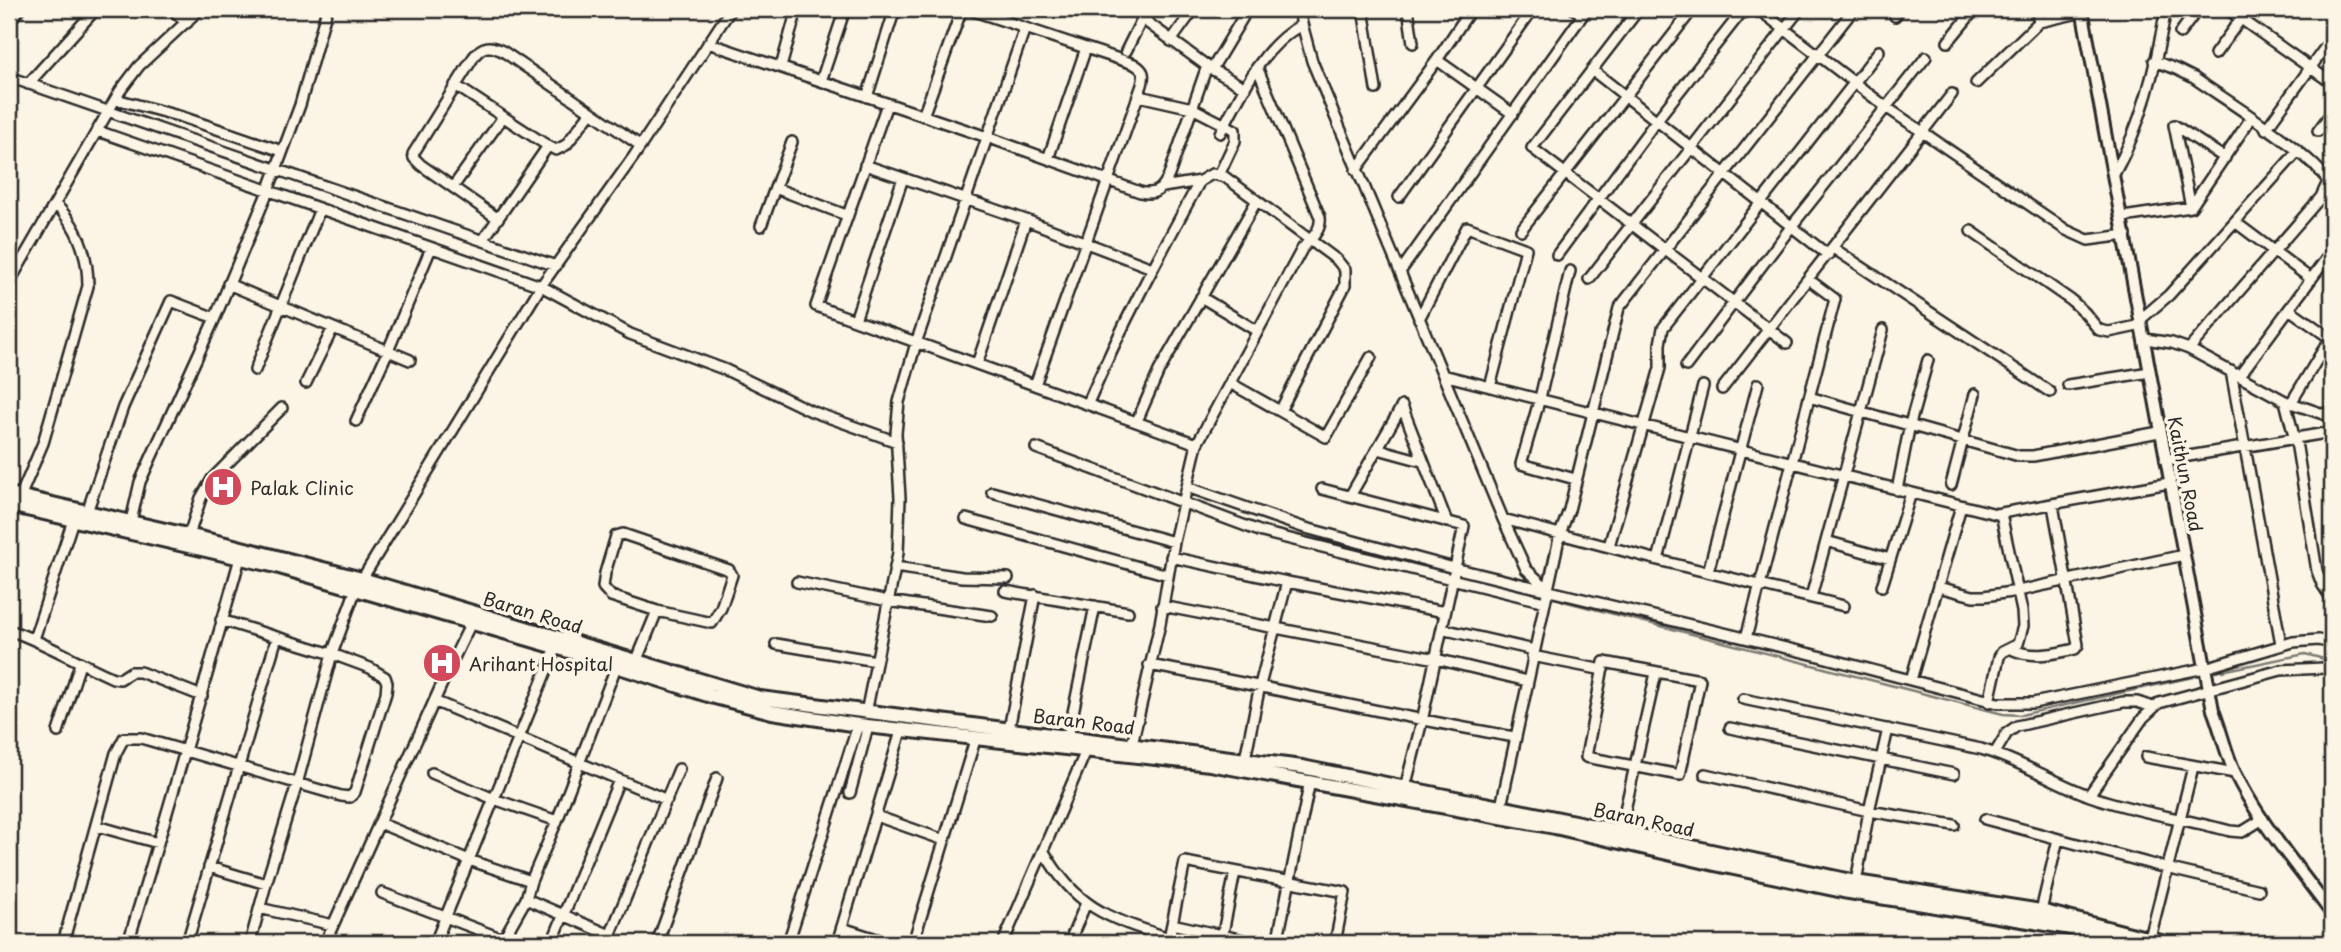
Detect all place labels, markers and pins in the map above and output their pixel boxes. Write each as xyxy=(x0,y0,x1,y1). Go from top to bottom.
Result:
hospital icon: Palak Clinic xyxy=(202,466,244,508)
place label: Palak Clinic xyxy=(250,474,354,501)
hospital icon: Arihant Hospital xyxy=(421,642,463,684)
place label: Arihant Hospital xyxy=(469,650,613,677)

